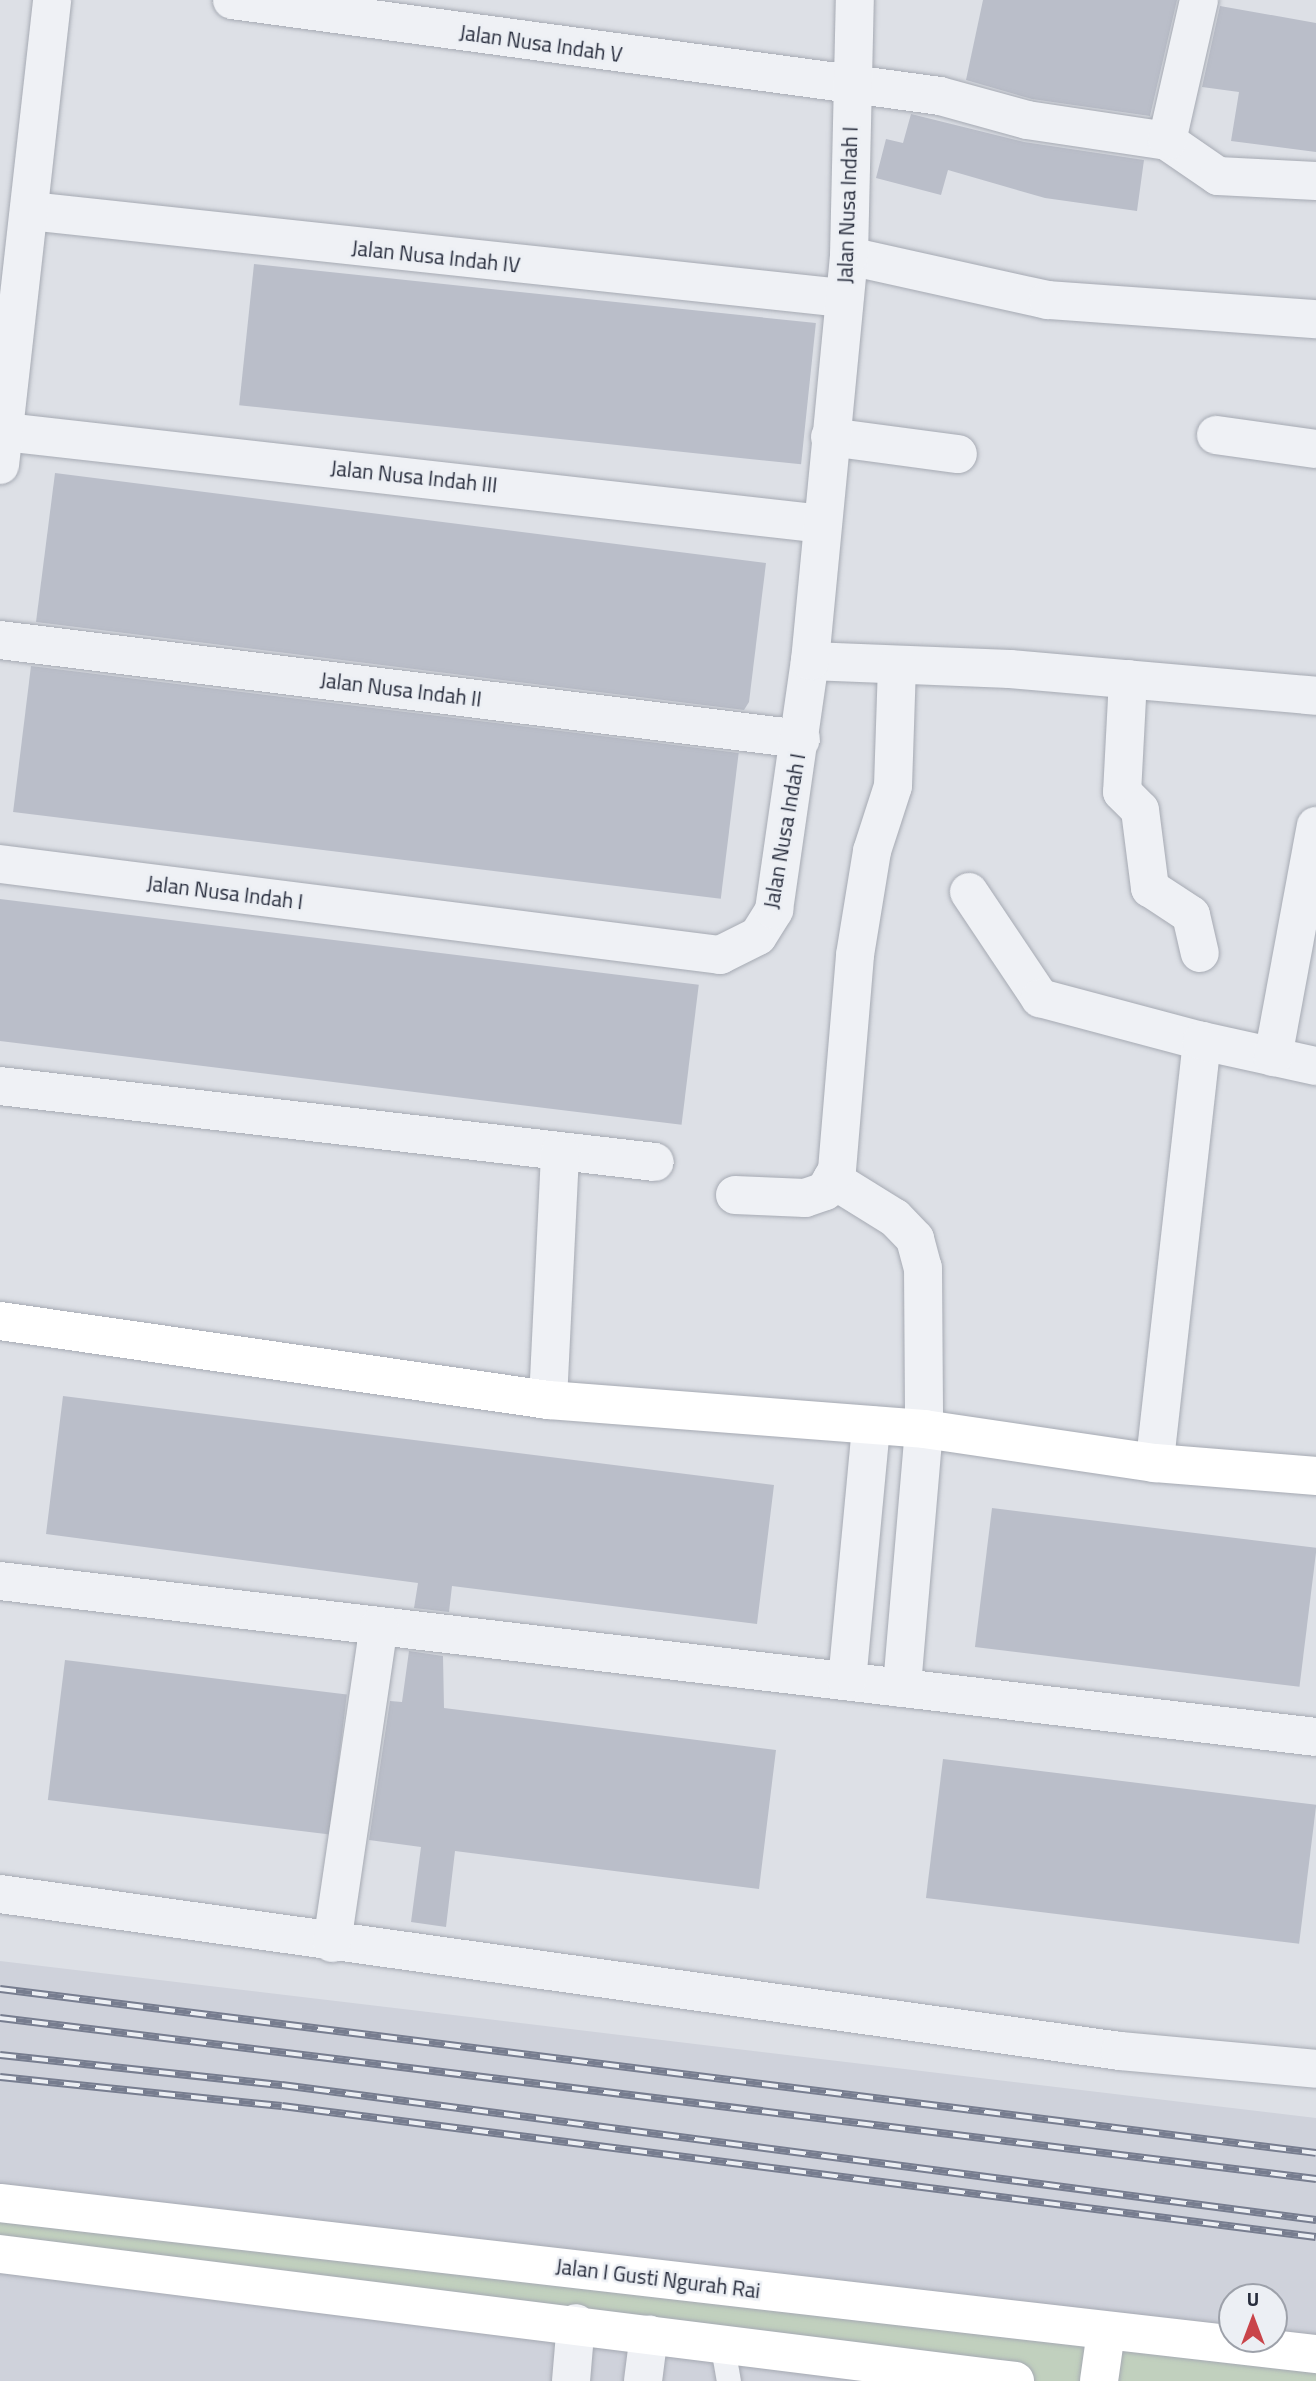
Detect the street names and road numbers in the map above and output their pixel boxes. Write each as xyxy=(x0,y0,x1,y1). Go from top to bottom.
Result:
street label: Jalan Nusa Indah V xyxy=(458,19,624,67)
street label: Jalan Nusa Indah I xyxy=(832,126,862,284)
street label: Jalan Nusa Indah IV xyxy=(350,235,522,277)
street label: Jalan Nusa Indah III xyxy=(329,455,499,497)
street label: Jalan Nusa Indah II xyxy=(319,667,483,711)
street label: Jalan Nusa Indah I xyxy=(758,751,810,911)
street label: Jalan Nusa Indah I xyxy=(145,870,305,914)
street label: Jalan I Gusti Ngurah Rai xyxy=(554,2253,762,2303)

